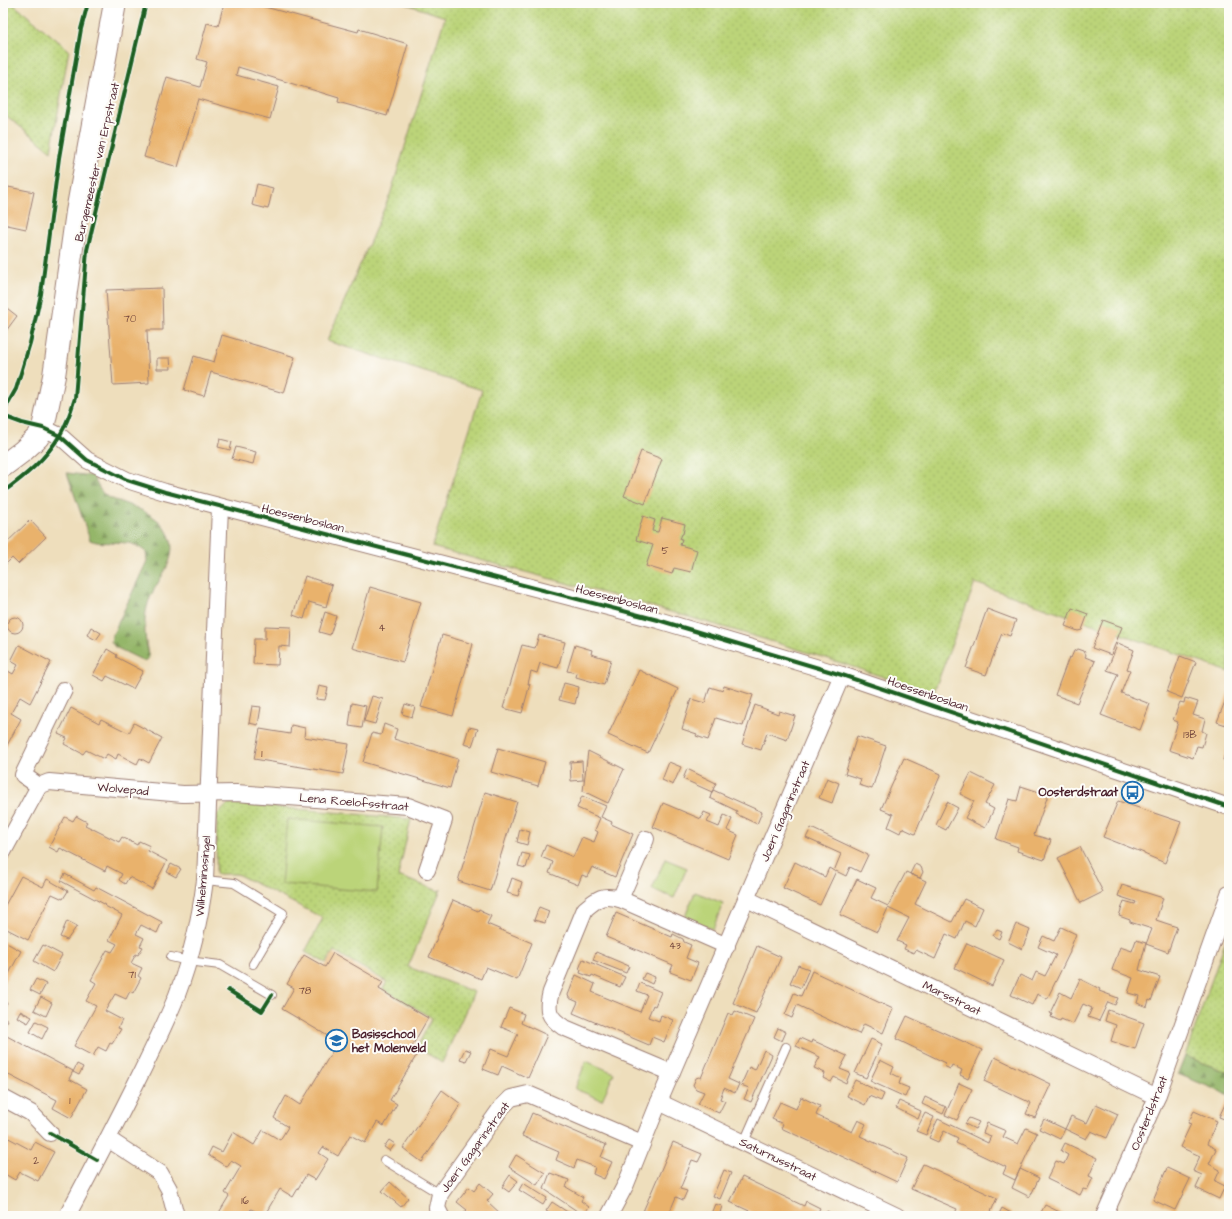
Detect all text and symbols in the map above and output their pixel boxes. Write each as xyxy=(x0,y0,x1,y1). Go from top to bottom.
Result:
street label: Burgemeester van Erpstraat xyxy=(71,81,125,244)
house number: 70 xyxy=(124,312,136,326)
street label: Hoessenboslaan xyxy=(260,500,346,537)
house number: 5 xyxy=(661,544,669,558)
street label: Hoessenboslaan xyxy=(574,580,660,619)
house number: 4 xyxy=(379,621,386,635)
street label: Hoessenboslaan xyxy=(885,673,971,716)
house number: 13B xyxy=(1183,728,1197,742)
house number: 1 xyxy=(261,747,263,761)
street label: Joeri Gagarinstraat xyxy=(756,758,815,865)
street label: Wolvepad xyxy=(97,779,149,800)
bus stop icon: Oosterdstraat xyxy=(1120,779,1146,805)
place label: Oosterdstraat xyxy=(1039,784,1118,801)
street label: Lena Roelofsstraat xyxy=(298,789,410,816)
street label: Wilhelminasingel xyxy=(192,835,217,917)
house number: 43 xyxy=(669,939,681,953)
house number: 71 xyxy=(128,968,136,982)
street label: Marsstraat xyxy=(920,977,984,1020)
house number: 78 xyxy=(299,984,312,998)
place label: Basisschool het Molenveld xyxy=(352,1026,427,1057)
school or university icon: Basisschool het Molenveld xyxy=(323,1028,349,1054)
street label: Oosterdstraat xyxy=(1127,1073,1172,1153)
house number: 1 xyxy=(69,1094,71,1108)
street label: Joeri Gagarinstraat xyxy=(437,1098,515,1197)
street label: Saturnusstraat xyxy=(736,1133,819,1186)
house number: 2 xyxy=(33,1154,39,1168)
house number: 16 xyxy=(241,1194,249,1208)

